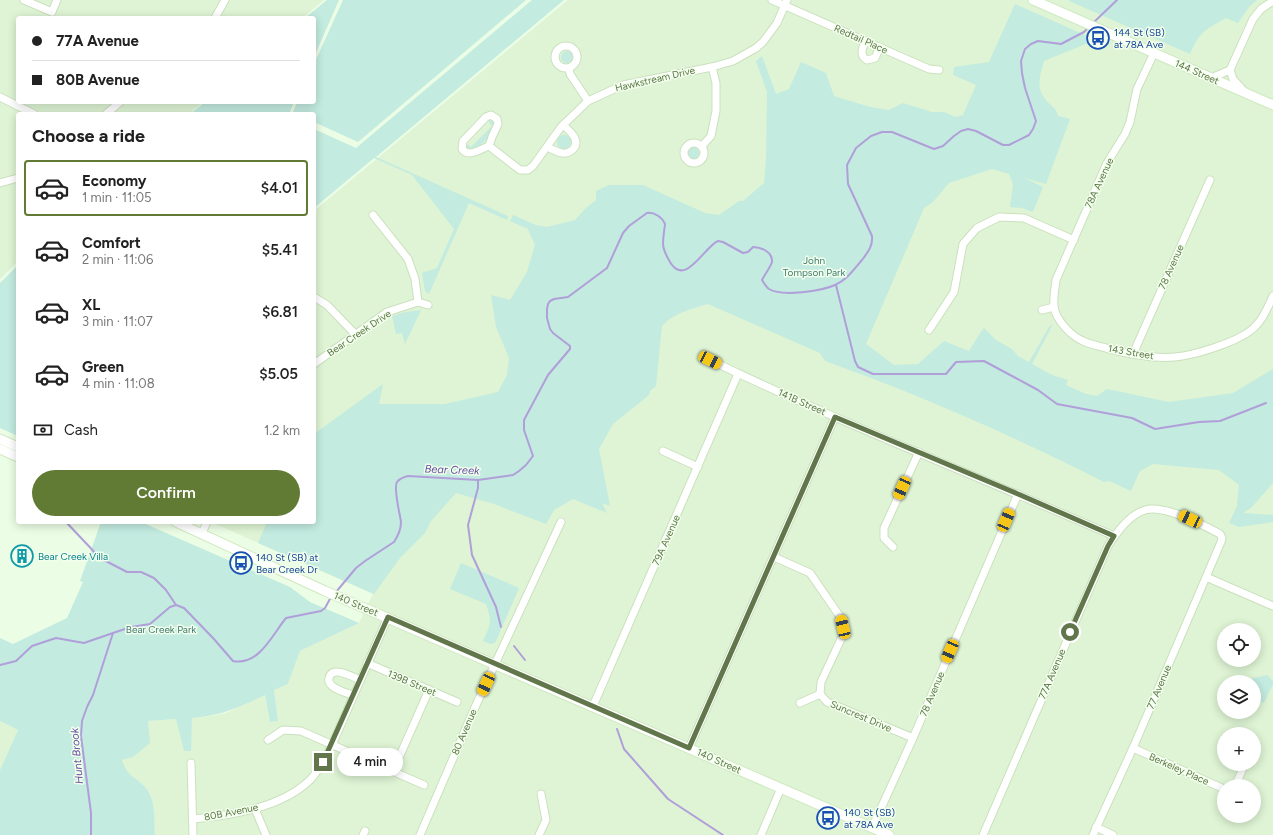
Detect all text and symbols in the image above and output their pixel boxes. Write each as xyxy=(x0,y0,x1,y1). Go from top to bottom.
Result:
street label: Redtail Place xyxy=(832,21,890,57)
bus stop icon: 144 St (SB) at 78A Ave xyxy=(1085,25,1111,51)
place label: 144 St (SB) at 78A Ave xyxy=(1114,26,1165,51)
text: 77A Avenue xyxy=(56,32,139,50)
street label: 144 Street xyxy=(1173,56,1221,88)
street label: Hawkstream Drive xyxy=(614,63,697,95)
text: 80B Avenue xyxy=(56,71,140,89)
text: Choose a ride xyxy=(32,125,145,147)
street label: 78A Avenue xyxy=(1082,155,1117,210)
icon: car xyxy=(34,170,70,206)
text: Economy xyxy=(82,172,147,190)
text: $4.01 xyxy=(261,179,298,197)
text: 1 min · 11:05 xyxy=(82,190,151,205)
icon: car xyxy=(34,232,70,268)
text: Comfort xyxy=(82,234,141,252)
text: $5.41 xyxy=(262,241,298,259)
street label: 78 Avenue xyxy=(1155,242,1187,291)
text: 2 min · 11:06 xyxy=(82,252,153,267)
park label: John Tompson Park xyxy=(783,254,845,279)
icon: car xyxy=(34,294,70,330)
text: XL xyxy=(82,296,100,314)
text: $6.81 xyxy=(262,303,298,321)
street label: Bear Creek Drive xyxy=(324,306,394,359)
text: 3 min · 11:07 xyxy=(82,314,153,329)
street label: 143 Street xyxy=(1107,342,1155,362)
car xyxy=(697,349,723,371)
icon: car xyxy=(34,356,70,392)
text: Green xyxy=(82,358,124,376)
text: $5.05 xyxy=(259,365,298,383)
text: 4 min · 11:08 xyxy=(82,376,155,391)
street label: 141B Street xyxy=(776,386,828,418)
icon: cash xyxy=(32,419,54,441)
text: Cash xyxy=(64,421,98,439)
text: 1.2 km xyxy=(264,423,300,438)
water label: Bear Creek xyxy=(424,463,480,477)
button: Confirm xyxy=(32,470,300,516)
car xyxy=(892,475,912,501)
car xyxy=(996,507,1016,533)
car xyxy=(1177,508,1203,530)
street label: 79A Avenue xyxy=(649,512,683,567)
building icon: Bear Creek Villa xyxy=(9,543,35,569)
place label: Bear Creek Villa xyxy=(38,550,108,563)
bus stop icon: 140 St (SB) at Bear Creek Dr xyxy=(228,550,254,576)
place label: 140 St (SB) at Bear Creek Dr xyxy=(256,551,318,576)
street label: 140 Street xyxy=(332,589,380,619)
car xyxy=(834,614,852,640)
park label: Bear Creek Park xyxy=(126,623,196,636)
route start xyxy=(1061,623,1079,641)
map controls xyxy=(1217,623,1261,823)
button: locate xyxy=(1217,623,1261,667)
car xyxy=(940,638,960,664)
street label: 77A Avenue xyxy=(1036,646,1069,701)
street label: 77 Avenue xyxy=(1144,662,1174,711)
street label: 139B Street xyxy=(386,667,439,699)
street label: 78 Avenue xyxy=(917,669,948,719)
car xyxy=(475,671,497,697)
button: layers xyxy=(1217,675,1261,719)
street label: Suncrest Drive xyxy=(828,697,894,735)
street label: 80 Avenue xyxy=(448,706,480,757)
water label: Hunt Brook xyxy=(68,727,86,785)
button: + xyxy=(1217,727,1261,771)
street label: 140 Street xyxy=(695,745,743,777)
callout: 4 min xyxy=(337,748,403,776)
street label: Berkeley Place xyxy=(1147,750,1212,788)
route end xyxy=(314,753,332,771)
text: 4 min xyxy=(353,754,387,769)
button: − xyxy=(1217,779,1261,823)
street label: 80B Avenue xyxy=(203,800,260,824)
bus stop icon: 140 St (SB) at 78A Ave xyxy=(815,805,841,831)
place label: 140 St (SB) at 78A Ave xyxy=(844,806,895,831)

